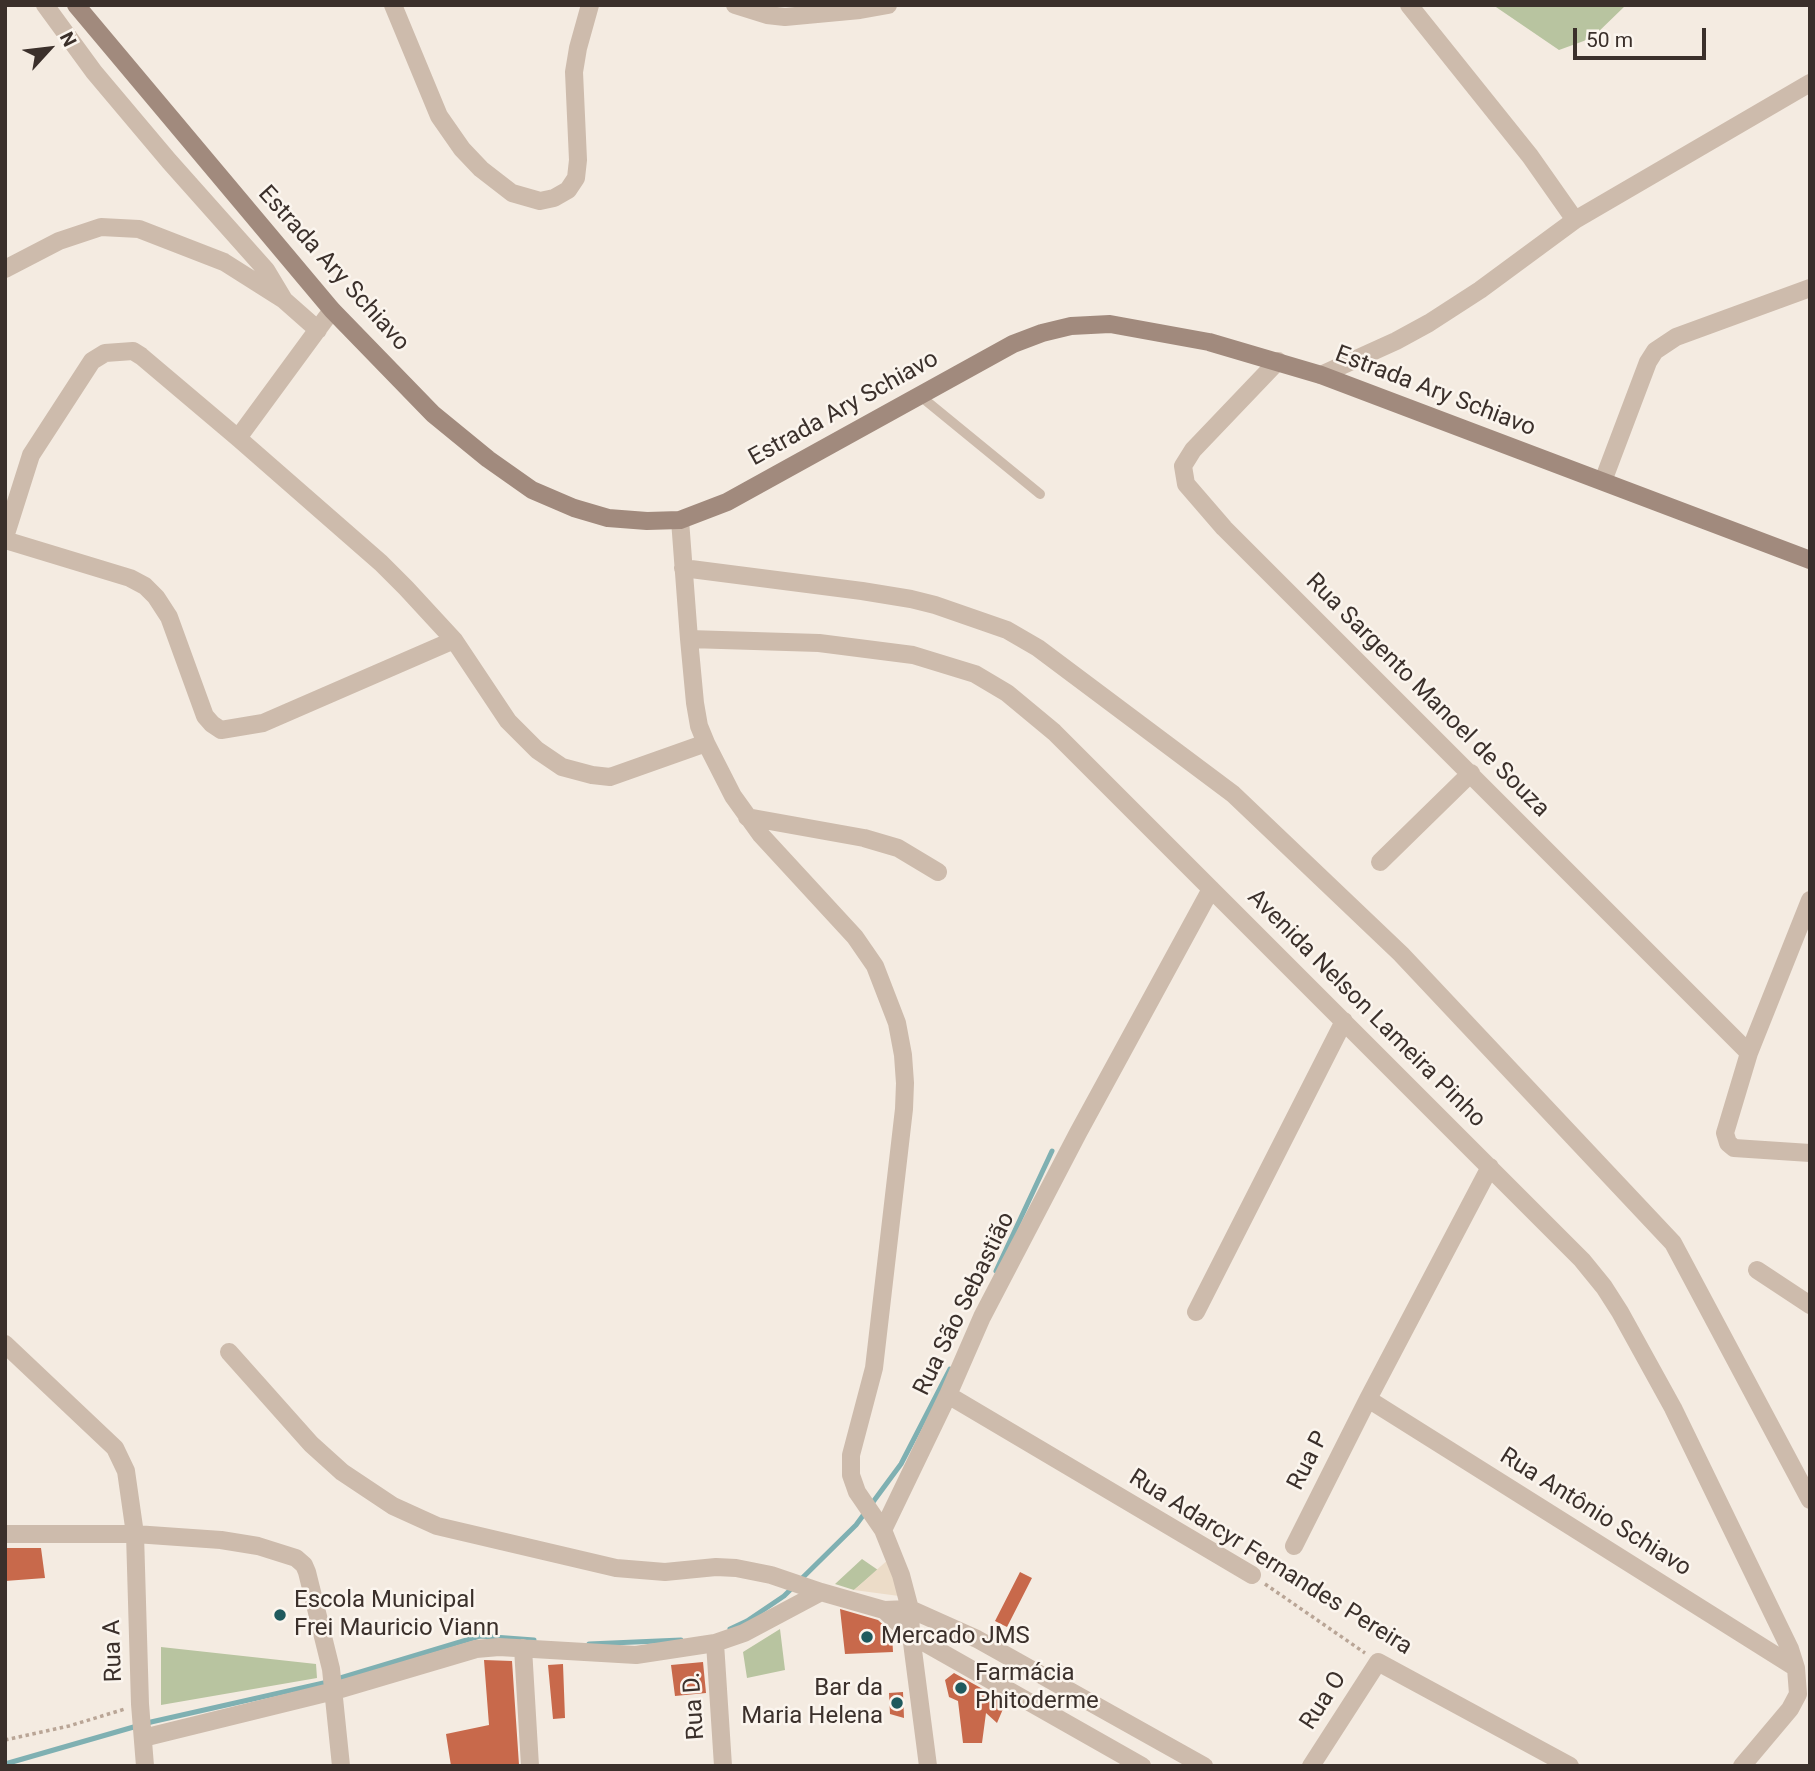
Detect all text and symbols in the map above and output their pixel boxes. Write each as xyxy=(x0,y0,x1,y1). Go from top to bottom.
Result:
north arrow xyxy=(14,14,84,84)
scale bar xyxy=(1577,14,1710,58)
text: N xyxy=(55,28,81,50)
text: 50 m xyxy=(1586,28,1633,52)
street label: Estrada Ary Schiavo xyxy=(251,180,415,358)
street label: Estrada Ary Schiavo xyxy=(1331,341,1539,443)
street label: Estrada Ary Schiavo xyxy=(744,345,944,473)
street label: Rua Sargento Manoel de Souza xyxy=(1299,568,1555,824)
street label: Avenida Nelson Lameira Pinho xyxy=(1241,884,1491,1134)
street label: Rua São Sebastião xyxy=(908,1208,1022,1400)
street label: Rua P xyxy=(1282,1427,1336,1495)
street label: Rua Antônio Schiavo xyxy=(1494,1443,1696,1583)
street label: Rua Adarcyr Fernandes Pereira xyxy=(1123,1464,1417,1662)
place label: Escola Municipal Frei Mauricio Viann xyxy=(294,1587,499,1643)
marker: Escola Municipal Frei Mauricio Viann xyxy=(272,1607,288,1623)
street label: Rua A xyxy=(99,1619,129,1683)
place label: Mercado JMS xyxy=(881,1623,1030,1651)
marker: Mercado JMS xyxy=(859,1629,875,1645)
place label: Farmácia Phitoderme xyxy=(975,1660,1099,1716)
street label: Rua O xyxy=(1295,1667,1353,1735)
street label: Rua D. xyxy=(678,1671,712,1741)
place label: Bar da Maria Helena xyxy=(741,1675,883,1731)
marker: Farmácia Phitoderme xyxy=(953,1680,969,1696)
marker: Bar da Maria Helena xyxy=(889,1695,905,1711)

